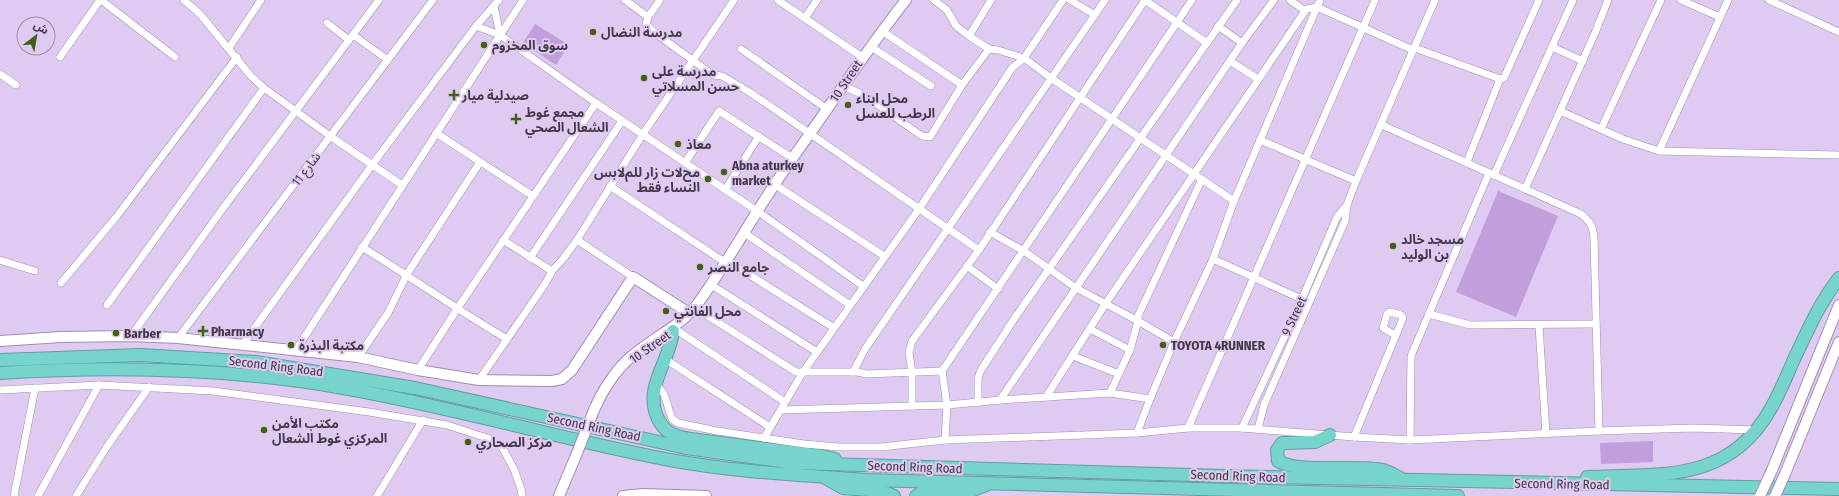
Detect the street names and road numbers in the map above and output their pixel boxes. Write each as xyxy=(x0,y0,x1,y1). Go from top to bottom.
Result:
street label: 10 Street xyxy=(827,57,866,105)
street label: شارع 11 xyxy=(288,149,326,191)
street label: 9 Street xyxy=(1278,293,1310,338)
street label: 10 Street xyxy=(626,327,674,367)
street label: Second Ring Road xyxy=(228,353,324,379)
street label: Second Ring Road xyxy=(546,410,642,444)
street label: Second Ring Road xyxy=(867,458,963,476)
street label: Second Ring Road xyxy=(1190,467,1286,485)
street label: Second Ring Road xyxy=(1514,476,1610,492)

